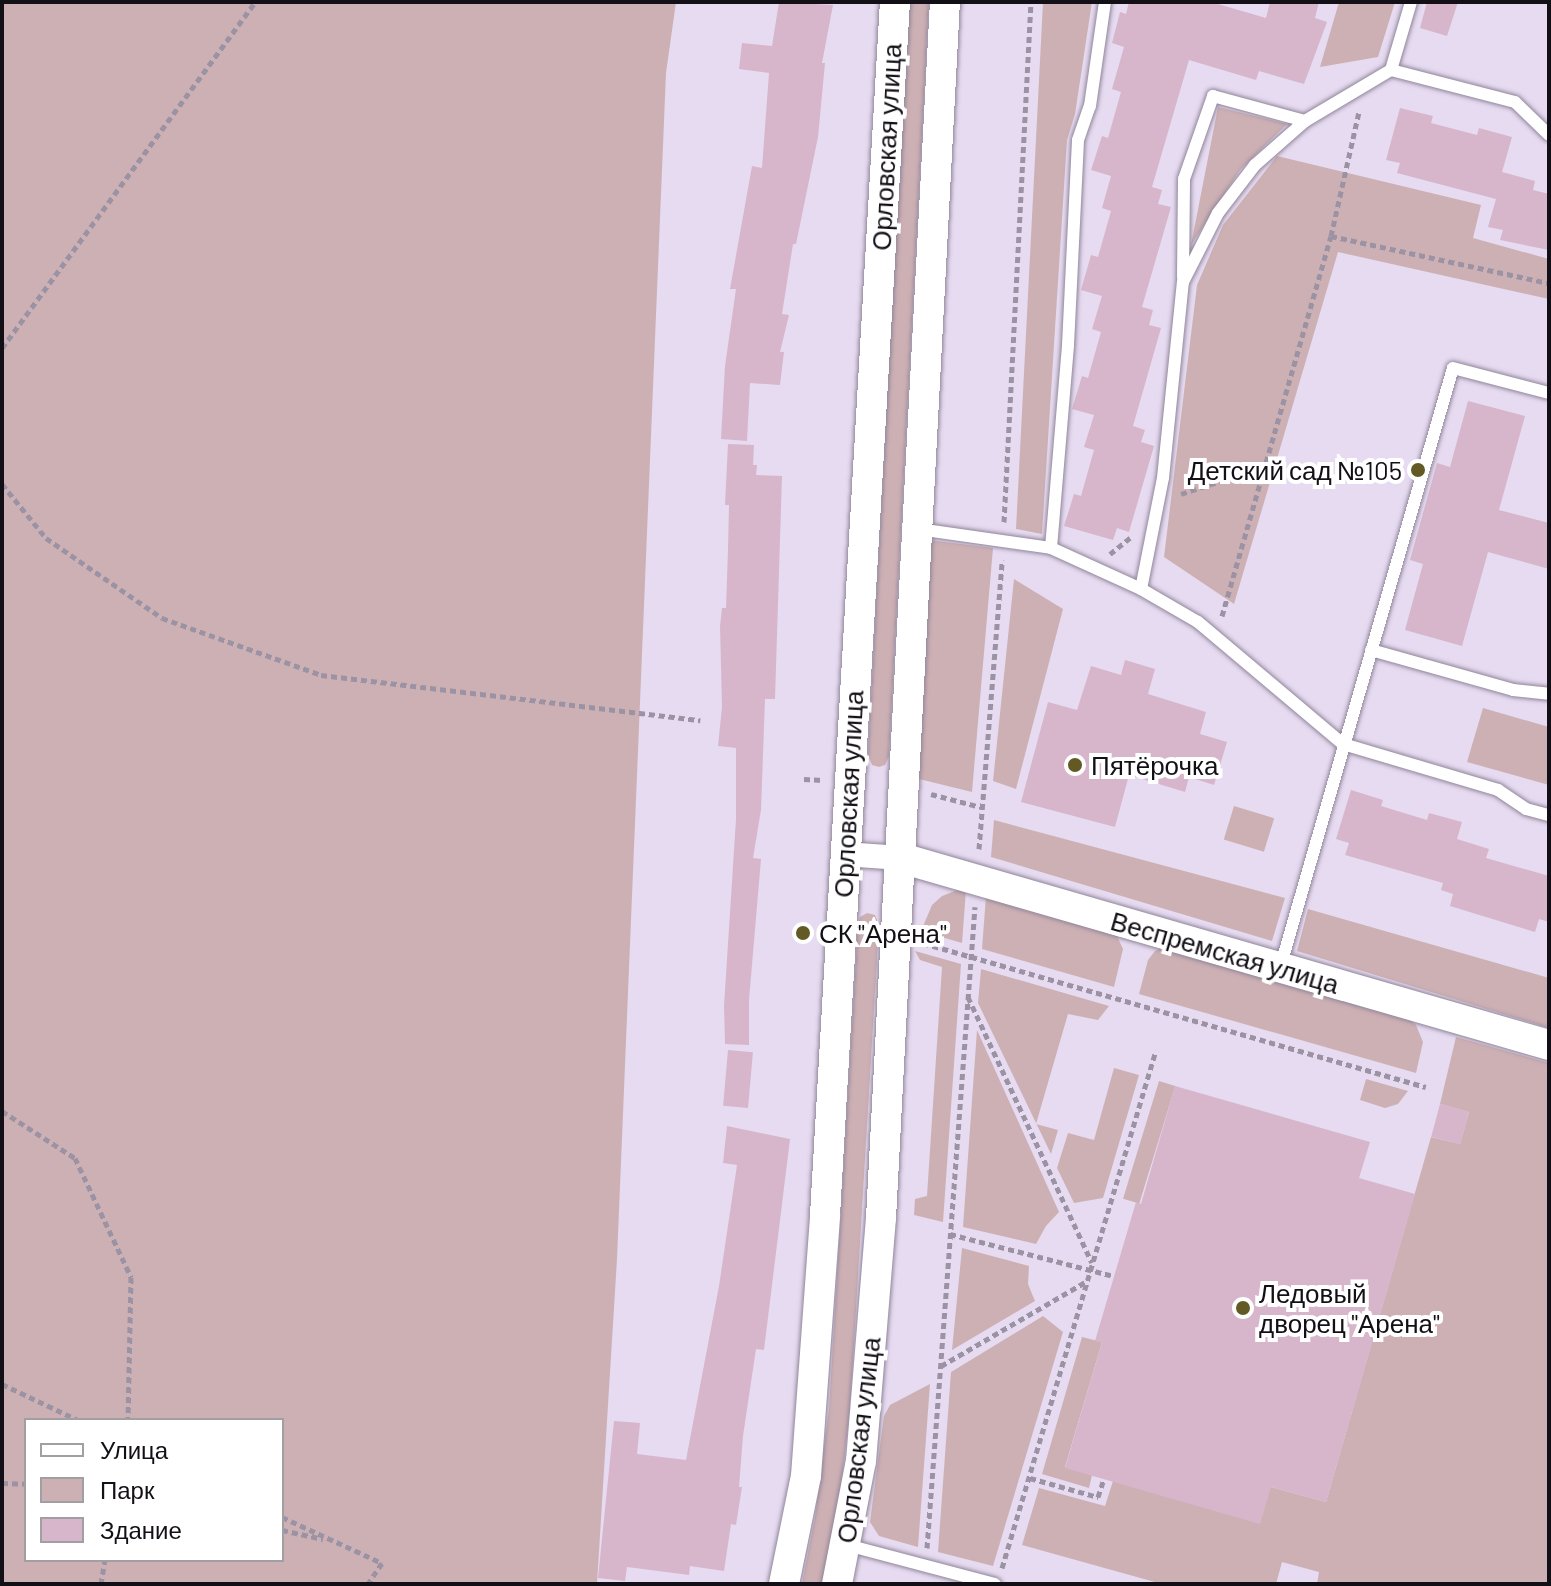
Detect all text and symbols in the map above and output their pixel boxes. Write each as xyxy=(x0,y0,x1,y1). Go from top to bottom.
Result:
street label: Орловская улица xyxy=(865,43,907,251)
place label: Детский сад №105 xyxy=(1188,454,1402,486)
marker: Детский сад №105 xyxy=(1409,461,1427,479)
street label: Орловская улица xyxy=(827,690,869,898)
place label: Пятёрочка xyxy=(1091,749,1218,781)
marker: Пятёрочка xyxy=(1066,756,1084,774)
street label: Веспремская улица xyxy=(1107,905,1343,999)
place label: СК "Арена" xyxy=(819,917,947,949)
marker: СК "Арена" xyxy=(794,924,812,942)
place label: Ледовый дворец "Арена" xyxy=(1259,1277,1440,1338)
marker: Ледовый дворец "Арена" xyxy=(1234,1299,1252,1317)
street label: Орловская улица xyxy=(830,1335,886,1545)
legend xyxy=(24,1418,284,1562)
text: Улица xyxy=(100,1435,168,1464)
text: Парк xyxy=(100,1475,154,1504)
text: Здание xyxy=(100,1515,182,1544)

